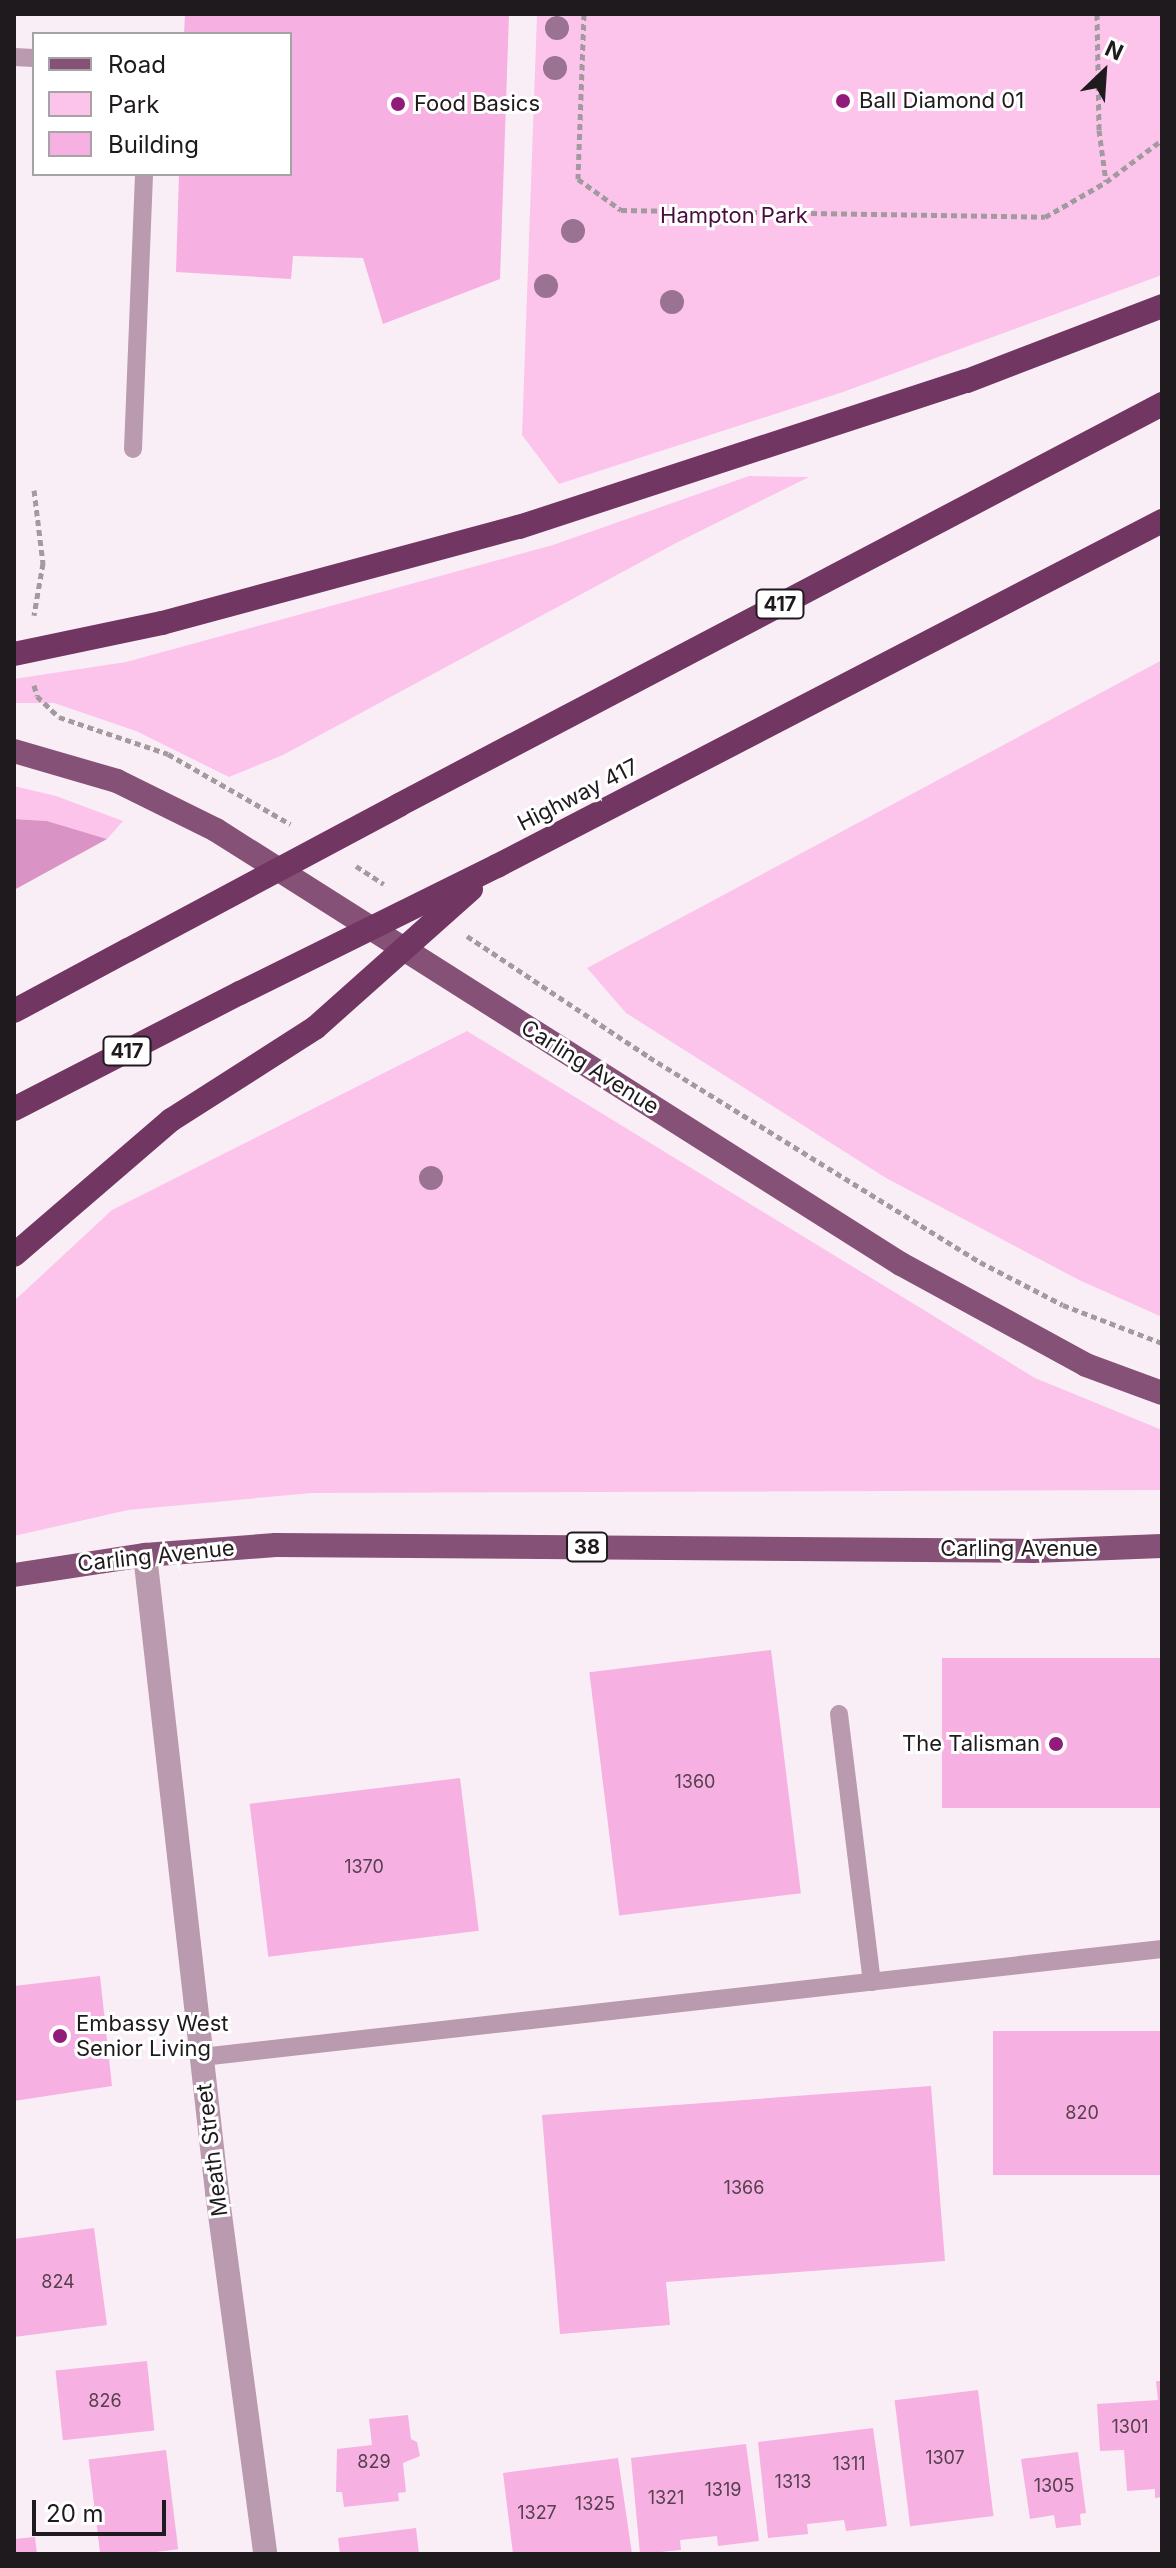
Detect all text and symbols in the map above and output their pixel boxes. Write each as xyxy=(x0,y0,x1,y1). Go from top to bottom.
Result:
legend xyxy=(32,32,292,176)
north arrow xyxy=(1064,32,1144,112)
text: N xyxy=(1101,35,1127,66)
text: Road xyxy=(108,50,166,79)
place label: Ball Diamond 01 xyxy=(859,88,1024,114)
text: Park xyxy=(108,90,159,119)
place label: Food Basics xyxy=(414,91,540,117)
marker: Ball Diamond 01 xyxy=(834,92,852,110)
marker: Food Basics xyxy=(389,95,407,113)
text: Building xyxy=(108,130,199,159)
park label: Hampton Park xyxy=(660,203,808,229)
road number: 417 xyxy=(754,588,806,620)
street label: Highway 417 xyxy=(513,753,643,837)
street label: Carling Avenue xyxy=(516,1014,664,1120)
road number: 417 xyxy=(101,1035,153,1067)
road number: 38 xyxy=(565,1531,609,1563)
street label: Carling Avenue xyxy=(76,1535,236,1577)
street label: Carling Avenue xyxy=(940,1536,1098,1562)
place label: The Talisman xyxy=(902,1731,1040,1757)
marker: The Talisman xyxy=(1047,1735,1065,1753)
house number: 1360 xyxy=(675,1771,715,1793)
house number: 1370 xyxy=(344,1856,384,1878)
place label: Embassy West Senior Living xyxy=(76,2010,229,2062)
marker: Embassy West Senior Living xyxy=(51,2027,69,2045)
street label: Meath Street xyxy=(191,2082,233,2218)
house number: 820 xyxy=(1065,2102,1099,2124)
house number: 1366 xyxy=(724,2177,764,2199)
house number: 824 xyxy=(41,2271,75,2293)
house number: 826 xyxy=(88,2390,122,2412)
house number: 1301 xyxy=(1111,2416,1149,2438)
house number: 1307 xyxy=(925,2447,965,2469)
house number: 829 xyxy=(357,2451,391,2473)
house number: 1311 xyxy=(832,2453,866,2475)
house number: 1313 xyxy=(775,2471,811,2493)
house number: 1305 xyxy=(1034,2475,1074,2497)
house number: 1319 xyxy=(705,2479,741,2501)
scale bar xyxy=(36,2484,170,2534)
house number: 1321 xyxy=(648,2487,684,2509)
house number: 1325 xyxy=(575,2493,615,2515)
text: 20 m xyxy=(46,2499,104,2528)
house number: 1327 xyxy=(517,2502,557,2524)

